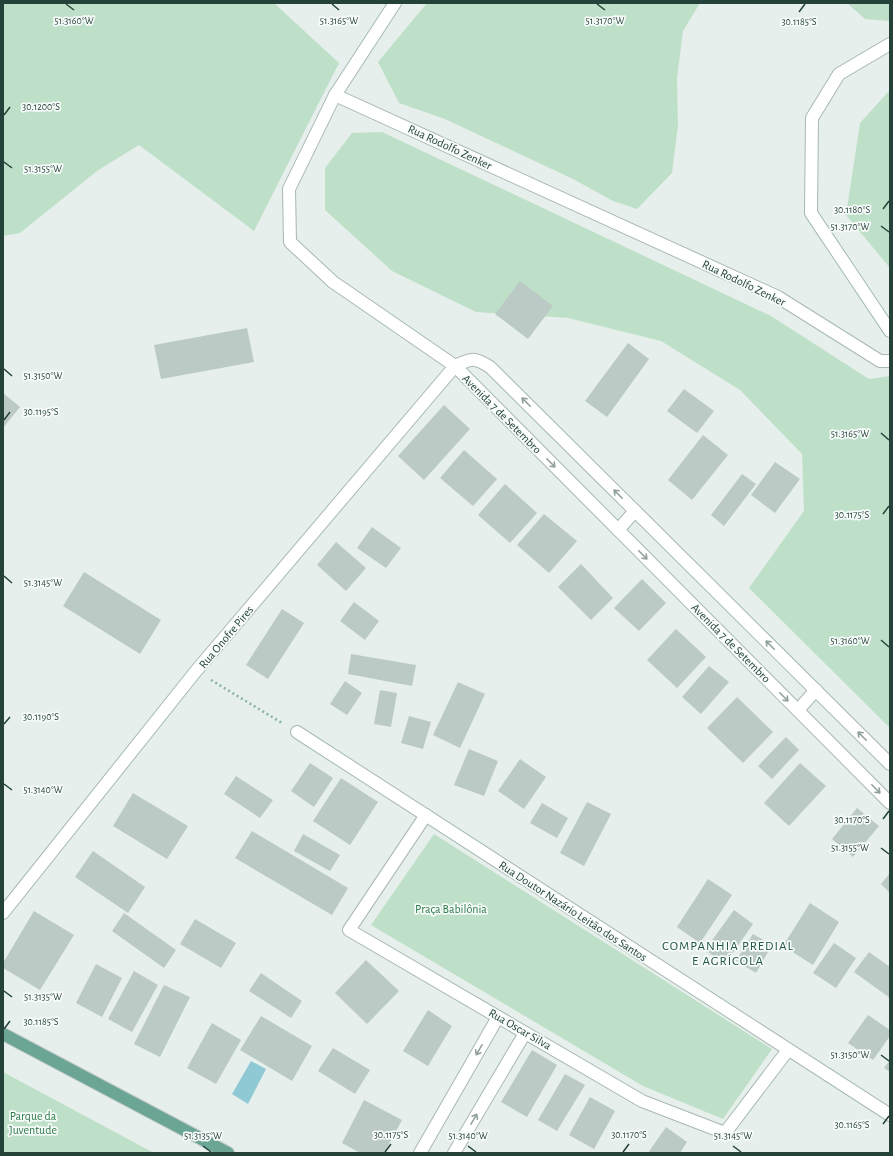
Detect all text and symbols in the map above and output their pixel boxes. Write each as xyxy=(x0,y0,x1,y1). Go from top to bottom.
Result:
text: 51.3160°W xyxy=(54,16,94,26)
text: 51.3165°W xyxy=(320,16,358,26)
text: 51.3170°W xyxy=(586,16,625,26)
text: 30.1185°S xyxy=(781,17,817,27)
text: 30.1200°S xyxy=(22,102,60,112)
street label: Rua Rodolfo Zenker xyxy=(406,122,494,172)
text: 51.3155°W xyxy=(24,164,62,174)
text: 30.1180°S xyxy=(834,205,870,215)
text: 51.3170°W xyxy=(831,222,870,232)
street label: Rua Rodolfo Zenker xyxy=(700,258,788,308)
text: 51.3150°W xyxy=(24,371,63,381)
street label: Avenida 7 de Setembro xyxy=(460,372,544,456)
one-way arrow xyxy=(521,397,531,407)
text: 30.1195°S xyxy=(23,407,59,417)
text: 51.3165°W xyxy=(831,429,869,439)
one-way arrow xyxy=(546,458,556,468)
one-way arrow xyxy=(613,489,623,499)
text: 30.1175°S xyxy=(835,510,870,520)
one-way arrow xyxy=(638,550,648,560)
text: 51.3145°W xyxy=(24,578,62,588)
street label: Avenida 7 de Setembro xyxy=(689,601,773,685)
street label: Rua Onofre Pires xyxy=(196,603,256,671)
text: 51.3160°W xyxy=(830,636,870,646)
one-way arrow xyxy=(765,640,775,650)
one-way arrow xyxy=(779,692,789,702)
text: 30.1190°S xyxy=(23,712,59,722)
one-way arrow xyxy=(857,731,867,741)
one-way arrow xyxy=(871,784,881,794)
text: 51.3140°W xyxy=(23,785,63,795)
text: 30.1170°S xyxy=(834,815,870,825)
text: 51.3155°W xyxy=(831,843,869,853)
street label: Rua Doutor Nazário Leitão dos Santos xyxy=(497,859,649,963)
park label: Praça Babilônia xyxy=(415,903,487,915)
district label: COMPANHIA PREDIAL E AGRÍCOLA xyxy=(662,940,794,968)
text: 51.3135°W xyxy=(24,992,62,1002)
street label: Rua Oscar Silva xyxy=(487,1006,554,1052)
text: 30.1185°S xyxy=(23,1017,59,1027)
one-way arrow xyxy=(474,1044,482,1056)
text: 51.3150°W xyxy=(831,1050,870,1060)
park label: Parque da Juventude xyxy=(9,1110,57,1136)
one-way arrow xyxy=(470,1113,478,1125)
text: 30.1165°S xyxy=(834,1120,870,1130)
text: 30.1175°S xyxy=(374,1130,409,1140)
text: 30.1170°S xyxy=(611,1130,647,1140)
text: 51.3135°W xyxy=(184,1131,222,1141)
text: 51.3140°W xyxy=(448,1131,488,1141)
text: 51.3145°W xyxy=(714,1131,752,1141)

